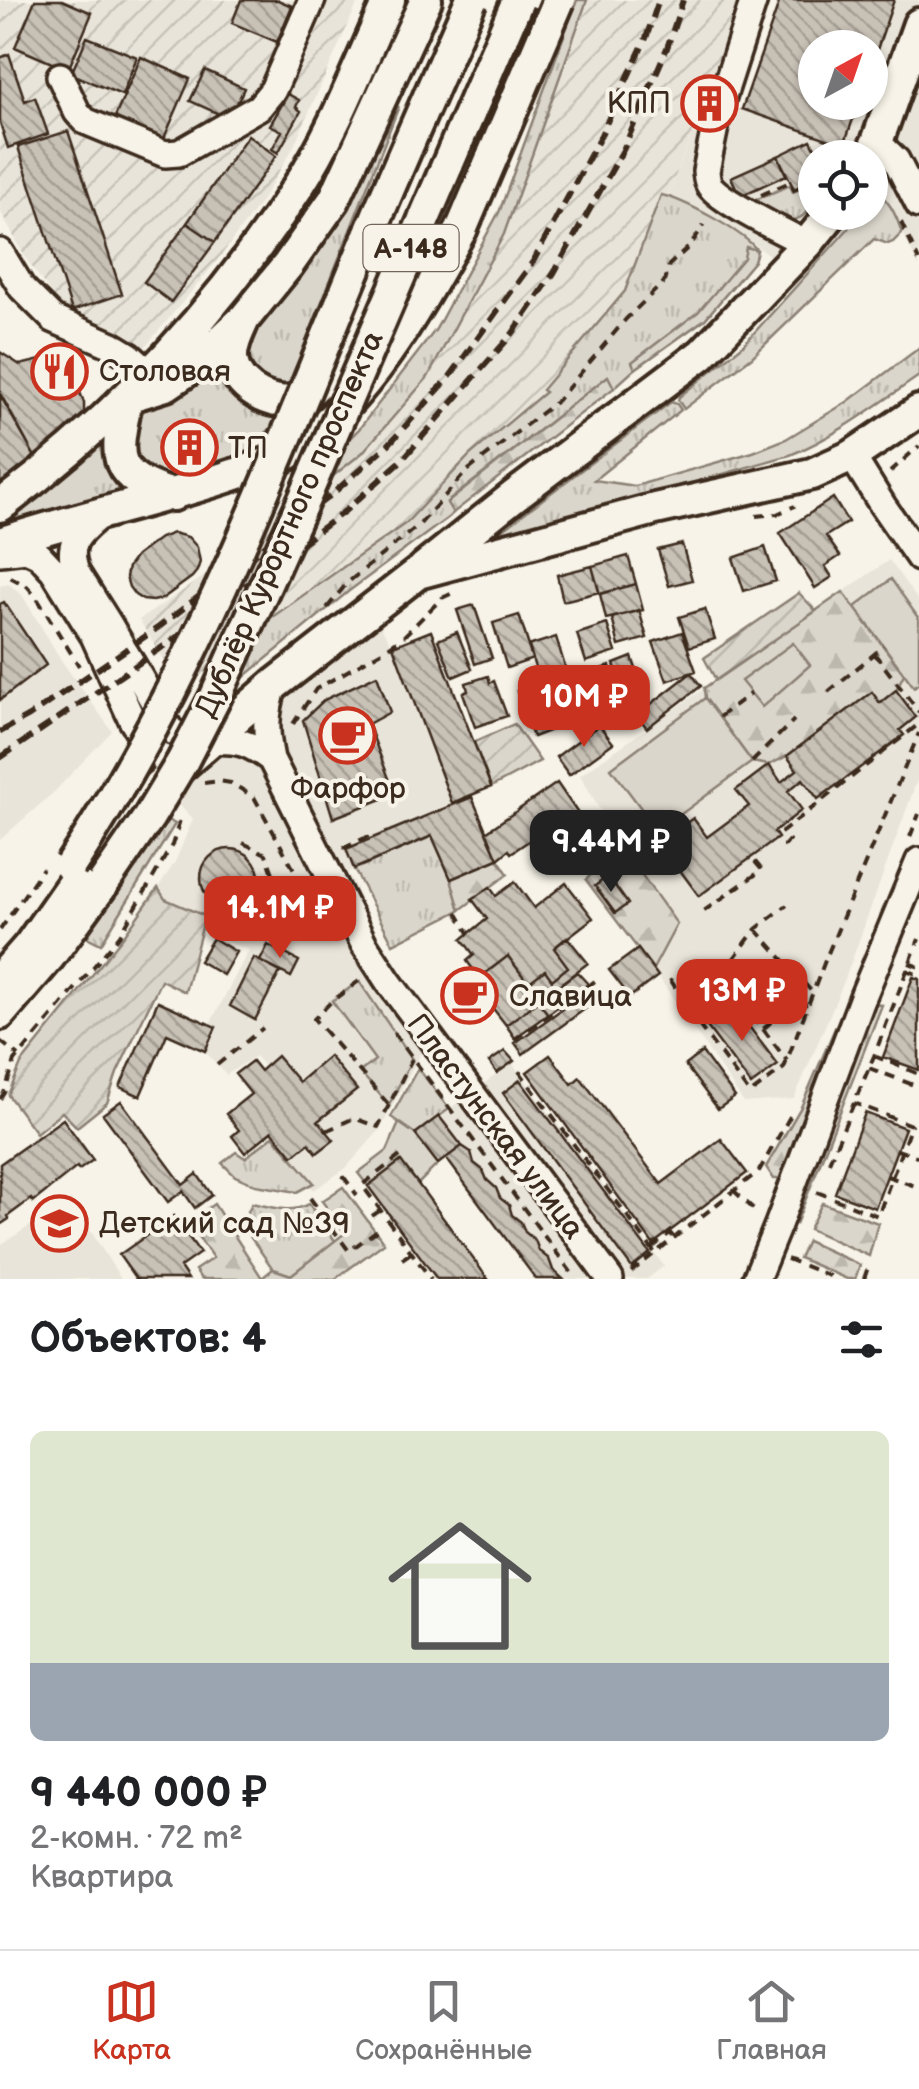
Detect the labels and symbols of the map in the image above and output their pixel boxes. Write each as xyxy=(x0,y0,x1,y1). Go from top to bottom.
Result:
north arrow xyxy=(798,30,888,120)
building icon: КПП xyxy=(680,73,740,133)
place label: КПП xyxy=(607,86,671,122)
road number: А-148 xyxy=(364,225,458,271)
street label: Дублёр Курортного проспекта xyxy=(188,325,392,723)
restaurant icon: Столовая xyxy=(30,341,90,401)
place label: Столовая xyxy=(99,354,231,390)
building icon: ТП xyxy=(159,418,219,478)
place label: ТП xyxy=(228,431,268,467)
pin: 10M ₽ xyxy=(514,665,654,750)
cafe icon: Фарфор xyxy=(318,705,378,765)
place label: Фарфор xyxy=(290,771,406,807)
pin: 9.44M ₽ xyxy=(519,810,703,895)
pin: 14.1M ₽ xyxy=(188,876,372,961)
pin: 13M ₽ xyxy=(672,959,812,1044)
cafe icon: Славица xyxy=(440,966,500,1026)
place label: Славица xyxy=(509,979,632,1015)
street label: Пластунская улица xyxy=(399,1007,592,1246)
school or university icon: Детский сад №39 xyxy=(30,1193,90,1253)
place label: Детский сад №39 xyxy=(99,1206,350,1242)

